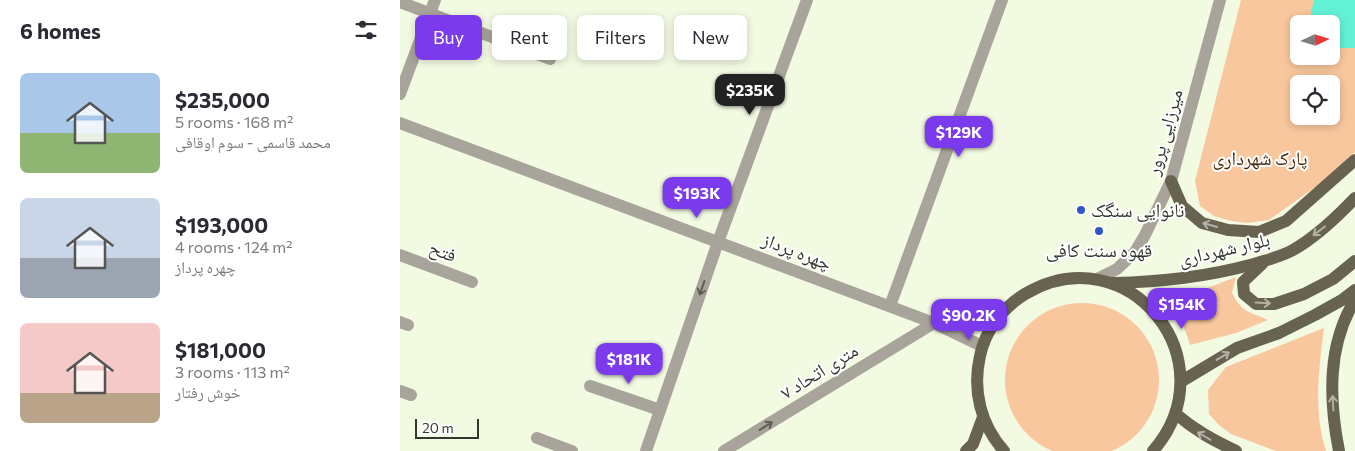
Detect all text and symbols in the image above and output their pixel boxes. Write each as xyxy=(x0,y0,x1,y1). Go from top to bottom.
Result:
chip: Buy xyxy=(415,15,482,60)
chip: Rent xyxy=(492,15,567,60)
chip: Filters xyxy=(577,15,664,60)
chip: New xyxy=(674,15,747,60)
north arrow xyxy=(1290,15,1340,65)
map controls xyxy=(1290,15,1340,125)
icon: filters xyxy=(352,16,380,44)
text: 6 homes xyxy=(20,18,101,43)
pin: $235K xyxy=(715,74,785,116)
button: locate xyxy=(1290,75,1340,125)
text: $235K xyxy=(726,80,774,99)
street label: میرزایی پرور xyxy=(1140,86,1188,179)
text: $235,000 xyxy=(175,87,270,112)
icon: home xyxy=(60,93,120,153)
text: 5 rooms · 168 m² xyxy=(175,112,293,131)
pin: $129K xyxy=(924,116,994,158)
text: $129K xyxy=(936,122,982,141)
text: محمد قاسمی - سوم اوقافی xyxy=(175,132,331,151)
park label: پارک شهرداری xyxy=(1213,146,1307,170)
pin: $193K xyxy=(662,176,732,219)
text: $193K xyxy=(674,183,720,202)
place label: نانوایی سنگک xyxy=(1091,198,1184,222)
marker: نانوایی سنگک xyxy=(1075,204,1087,216)
text: $193,000 xyxy=(175,212,268,237)
icon: home xyxy=(60,218,120,278)
one-way arrow xyxy=(1202,220,1218,230)
marker: قهوه سنت کافی xyxy=(1093,225,1105,237)
one-way arrow xyxy=(1313,225,1326,236)
street label: چهره پرداز xyxy=(758,226,835,275)
street label: بلوار شهرداری xyxy=(1176,227,1272,271)
street label: فتح xyxy=(426,235,460,268)
text: 4 rooms · 124 m² xyxy=(175,237,293,256)
place label: قهوه سنت کافی xyxy=(1046,238,1152,262)
text: چهره پرداز xyxy=(175,257,236,276)
one-way arrow xyxy=(697,280,706,295)
pin: $154K xyxy=(1147,288,1217,330)
text: $154K xyxy=(1159,294,1205,313)
pin: $90.2K xyxy=(928,298,1010,341)
one-way arrow xyxy=(1255,299,1271,308)
text: $90.2K xyxy=(942,305,996,324)
text: $181,000 xyxy=(175,337,266,362)
street label: ۷ متری اتحاد xyxy=(776,338,862,404)
pin: $181K xyxy=(594,342,664,385)
icon: home xyxy=(60,343,120,403)
text: $181K xyxy=(607,349,651,368)
one-way arrow xyxy=(1216,351,1230,361)
text: 3 rooms · 113 m² xyxy=(175,362,290,381)
text: خوش رفتار xyxy=(175,382,241,401)
one-way arrow xyxy=(1328,395,1337,411)
scale bar xyxy=(415,416,479,439)
text: 20 m xyxy=(422,419,454,436)
one-way arrow xyxy=(758,420,772,430)
one-way arrow xyxy=(1197,430,1212,440)

